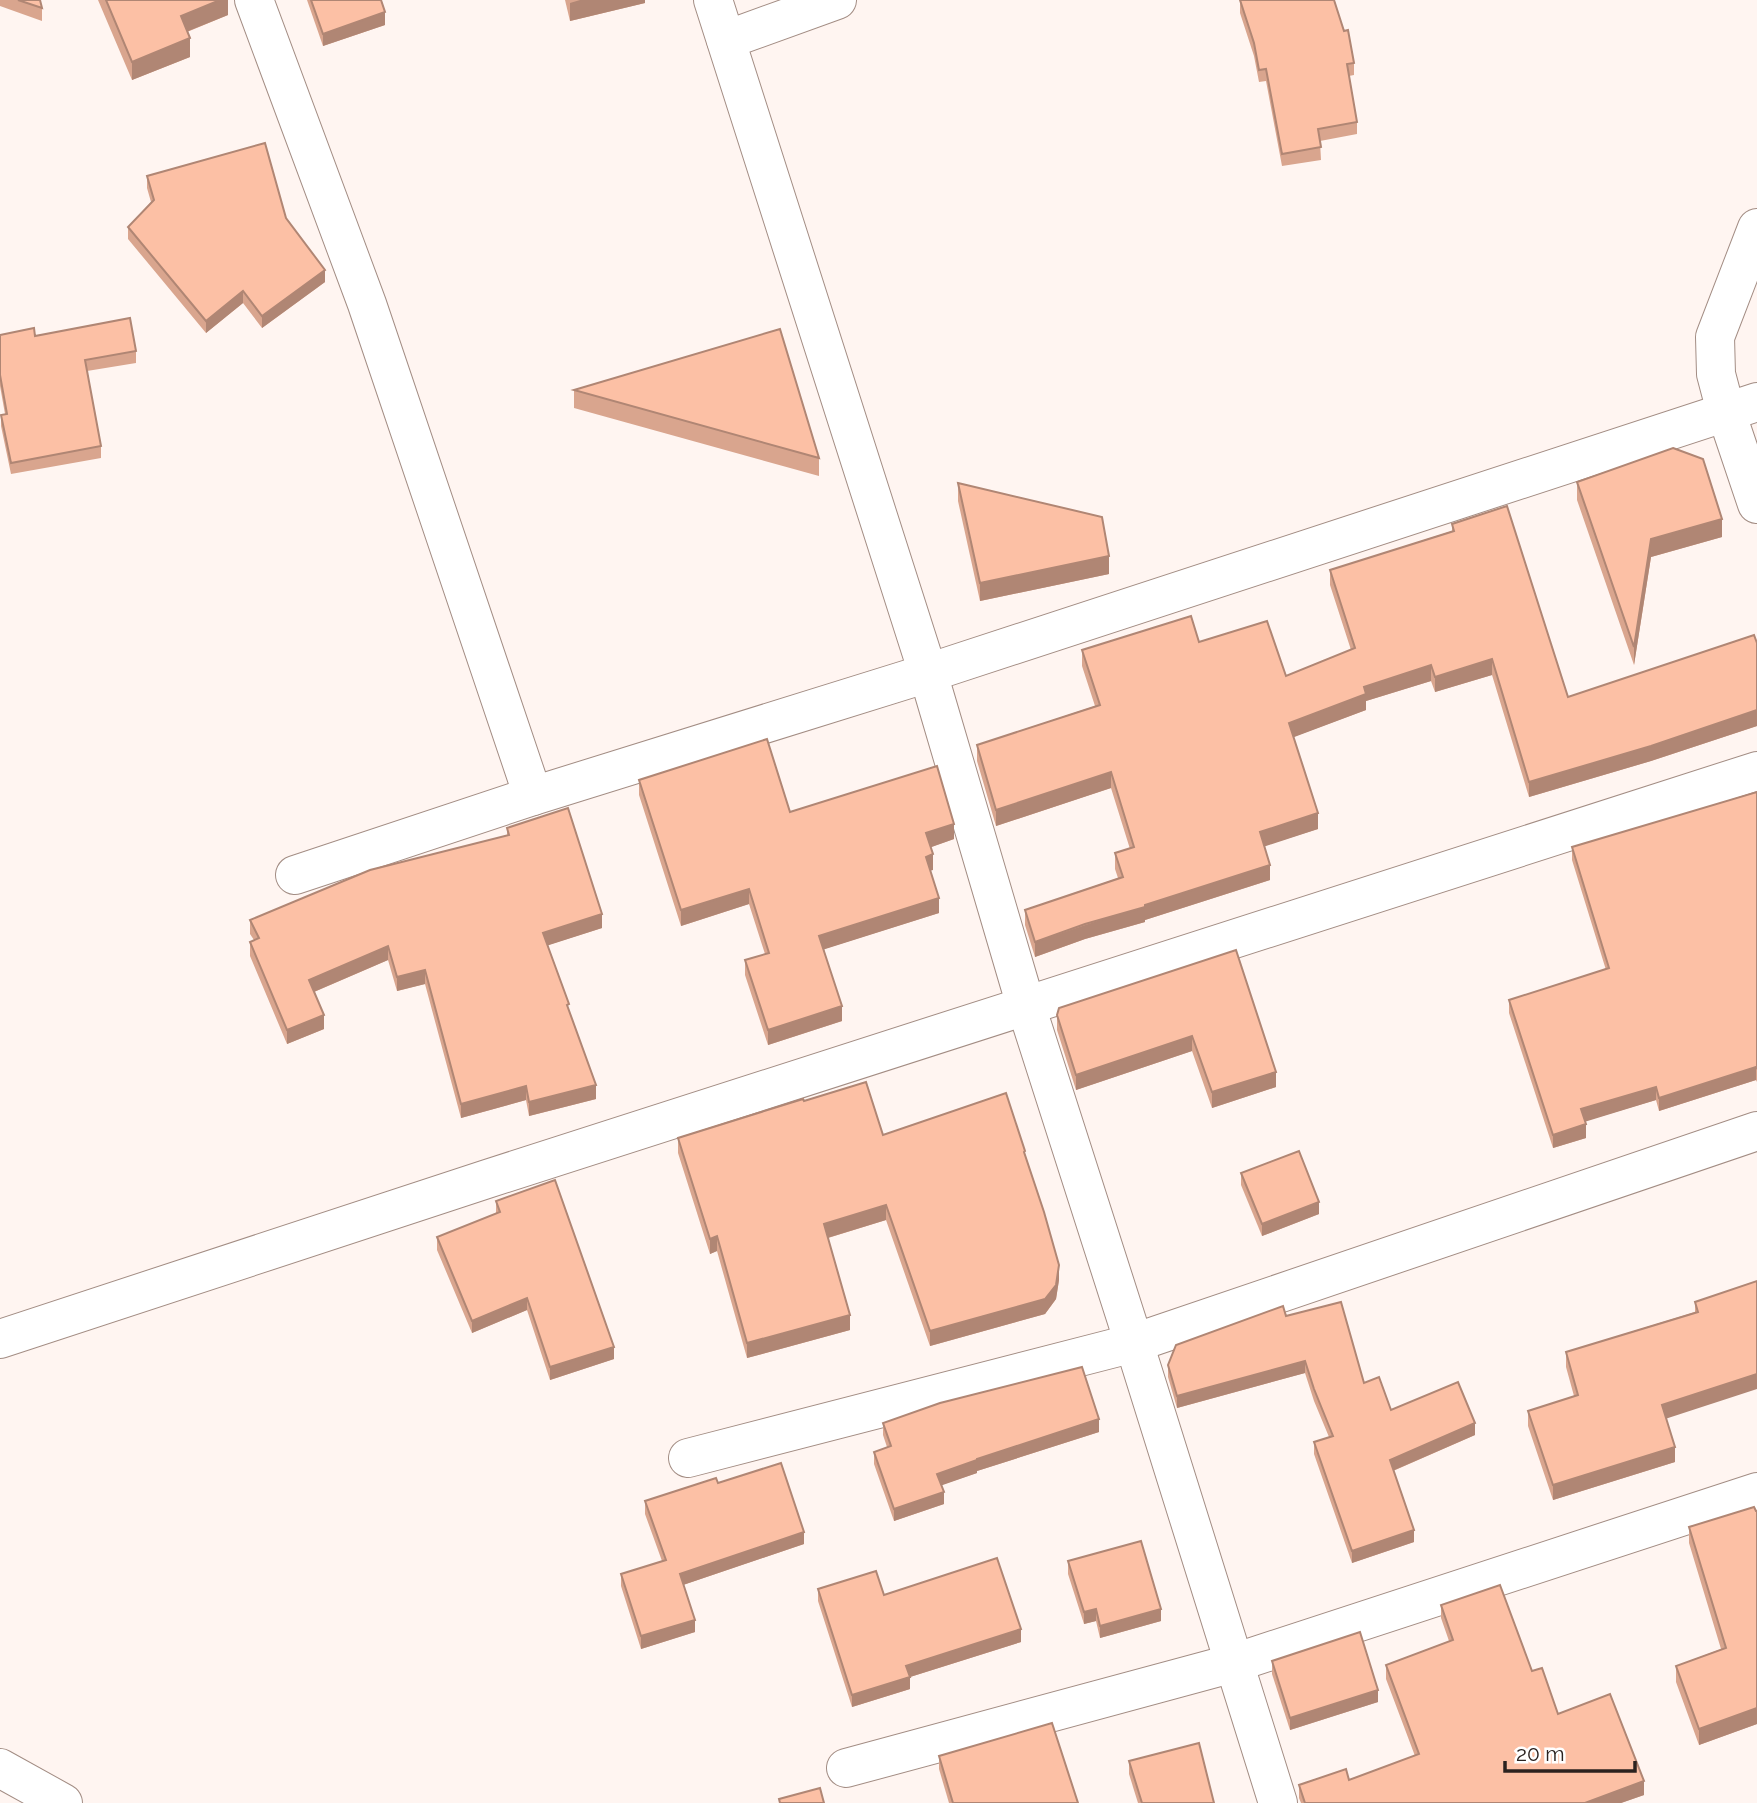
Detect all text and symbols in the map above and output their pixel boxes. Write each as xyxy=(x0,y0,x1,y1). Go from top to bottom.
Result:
scale bar xyxy=(1505,1730,1634,1774)
text: 20 m xyxy=(1516,1741,1564,1766)

